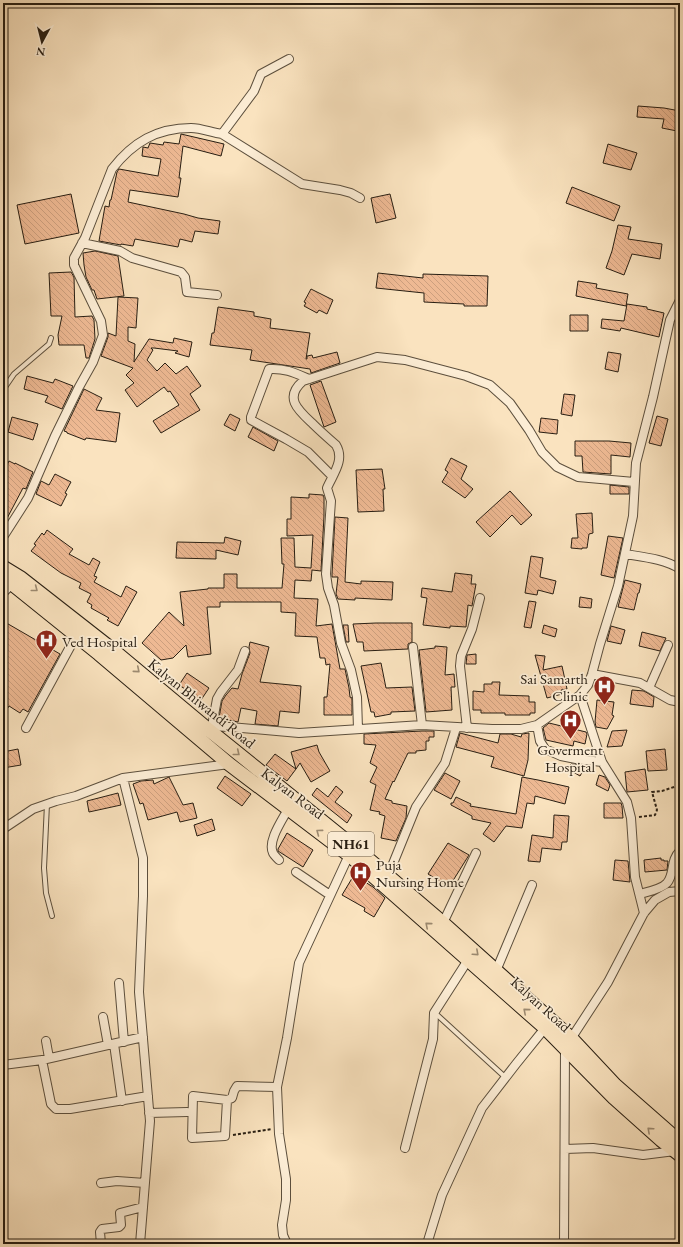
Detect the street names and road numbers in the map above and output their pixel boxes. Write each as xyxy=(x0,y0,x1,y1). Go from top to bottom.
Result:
street label: Kalyan Bhiwandi Road xyxy=(144,654,260,752)
street label: Kalyan Road xyxy=(258,763,329,823)
road number: NH61 xyxy=(328,832,374,856)
street label: Kalyan Road xyxy=(507,972,575,1036)

